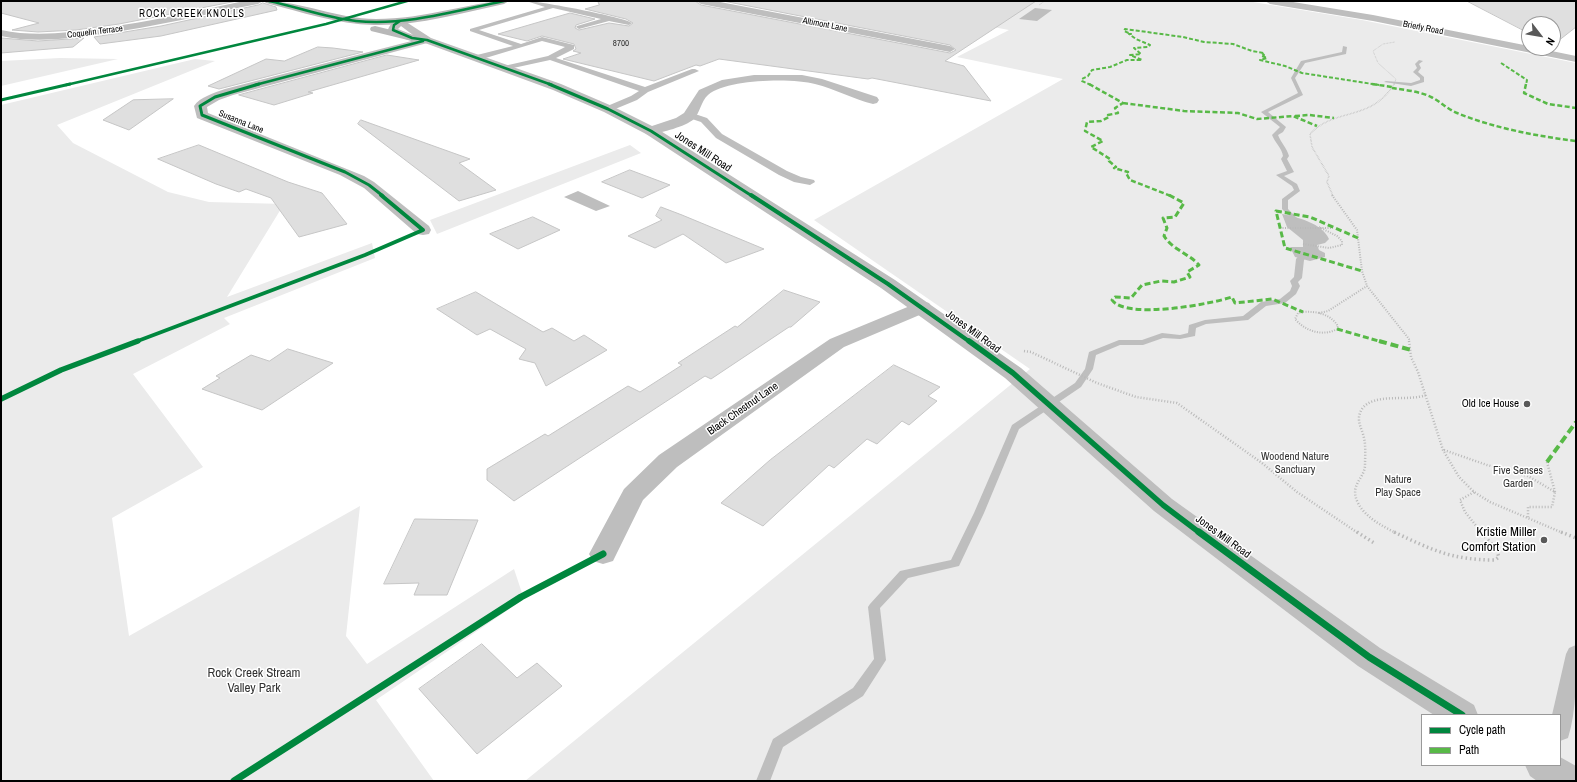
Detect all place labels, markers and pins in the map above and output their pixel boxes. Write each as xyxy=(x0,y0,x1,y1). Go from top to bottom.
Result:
place label: Old Ice House xyxy=(1462,397,1519,411)
marker: Old Ice House xyxy=(1522,399,1532,409)
place label: Kristie Miller Comfort Station xyxy=(1461,525,1536,556)
marker: Kristie Miller Comfort Station xyxy=(1539,535,1549,545)

